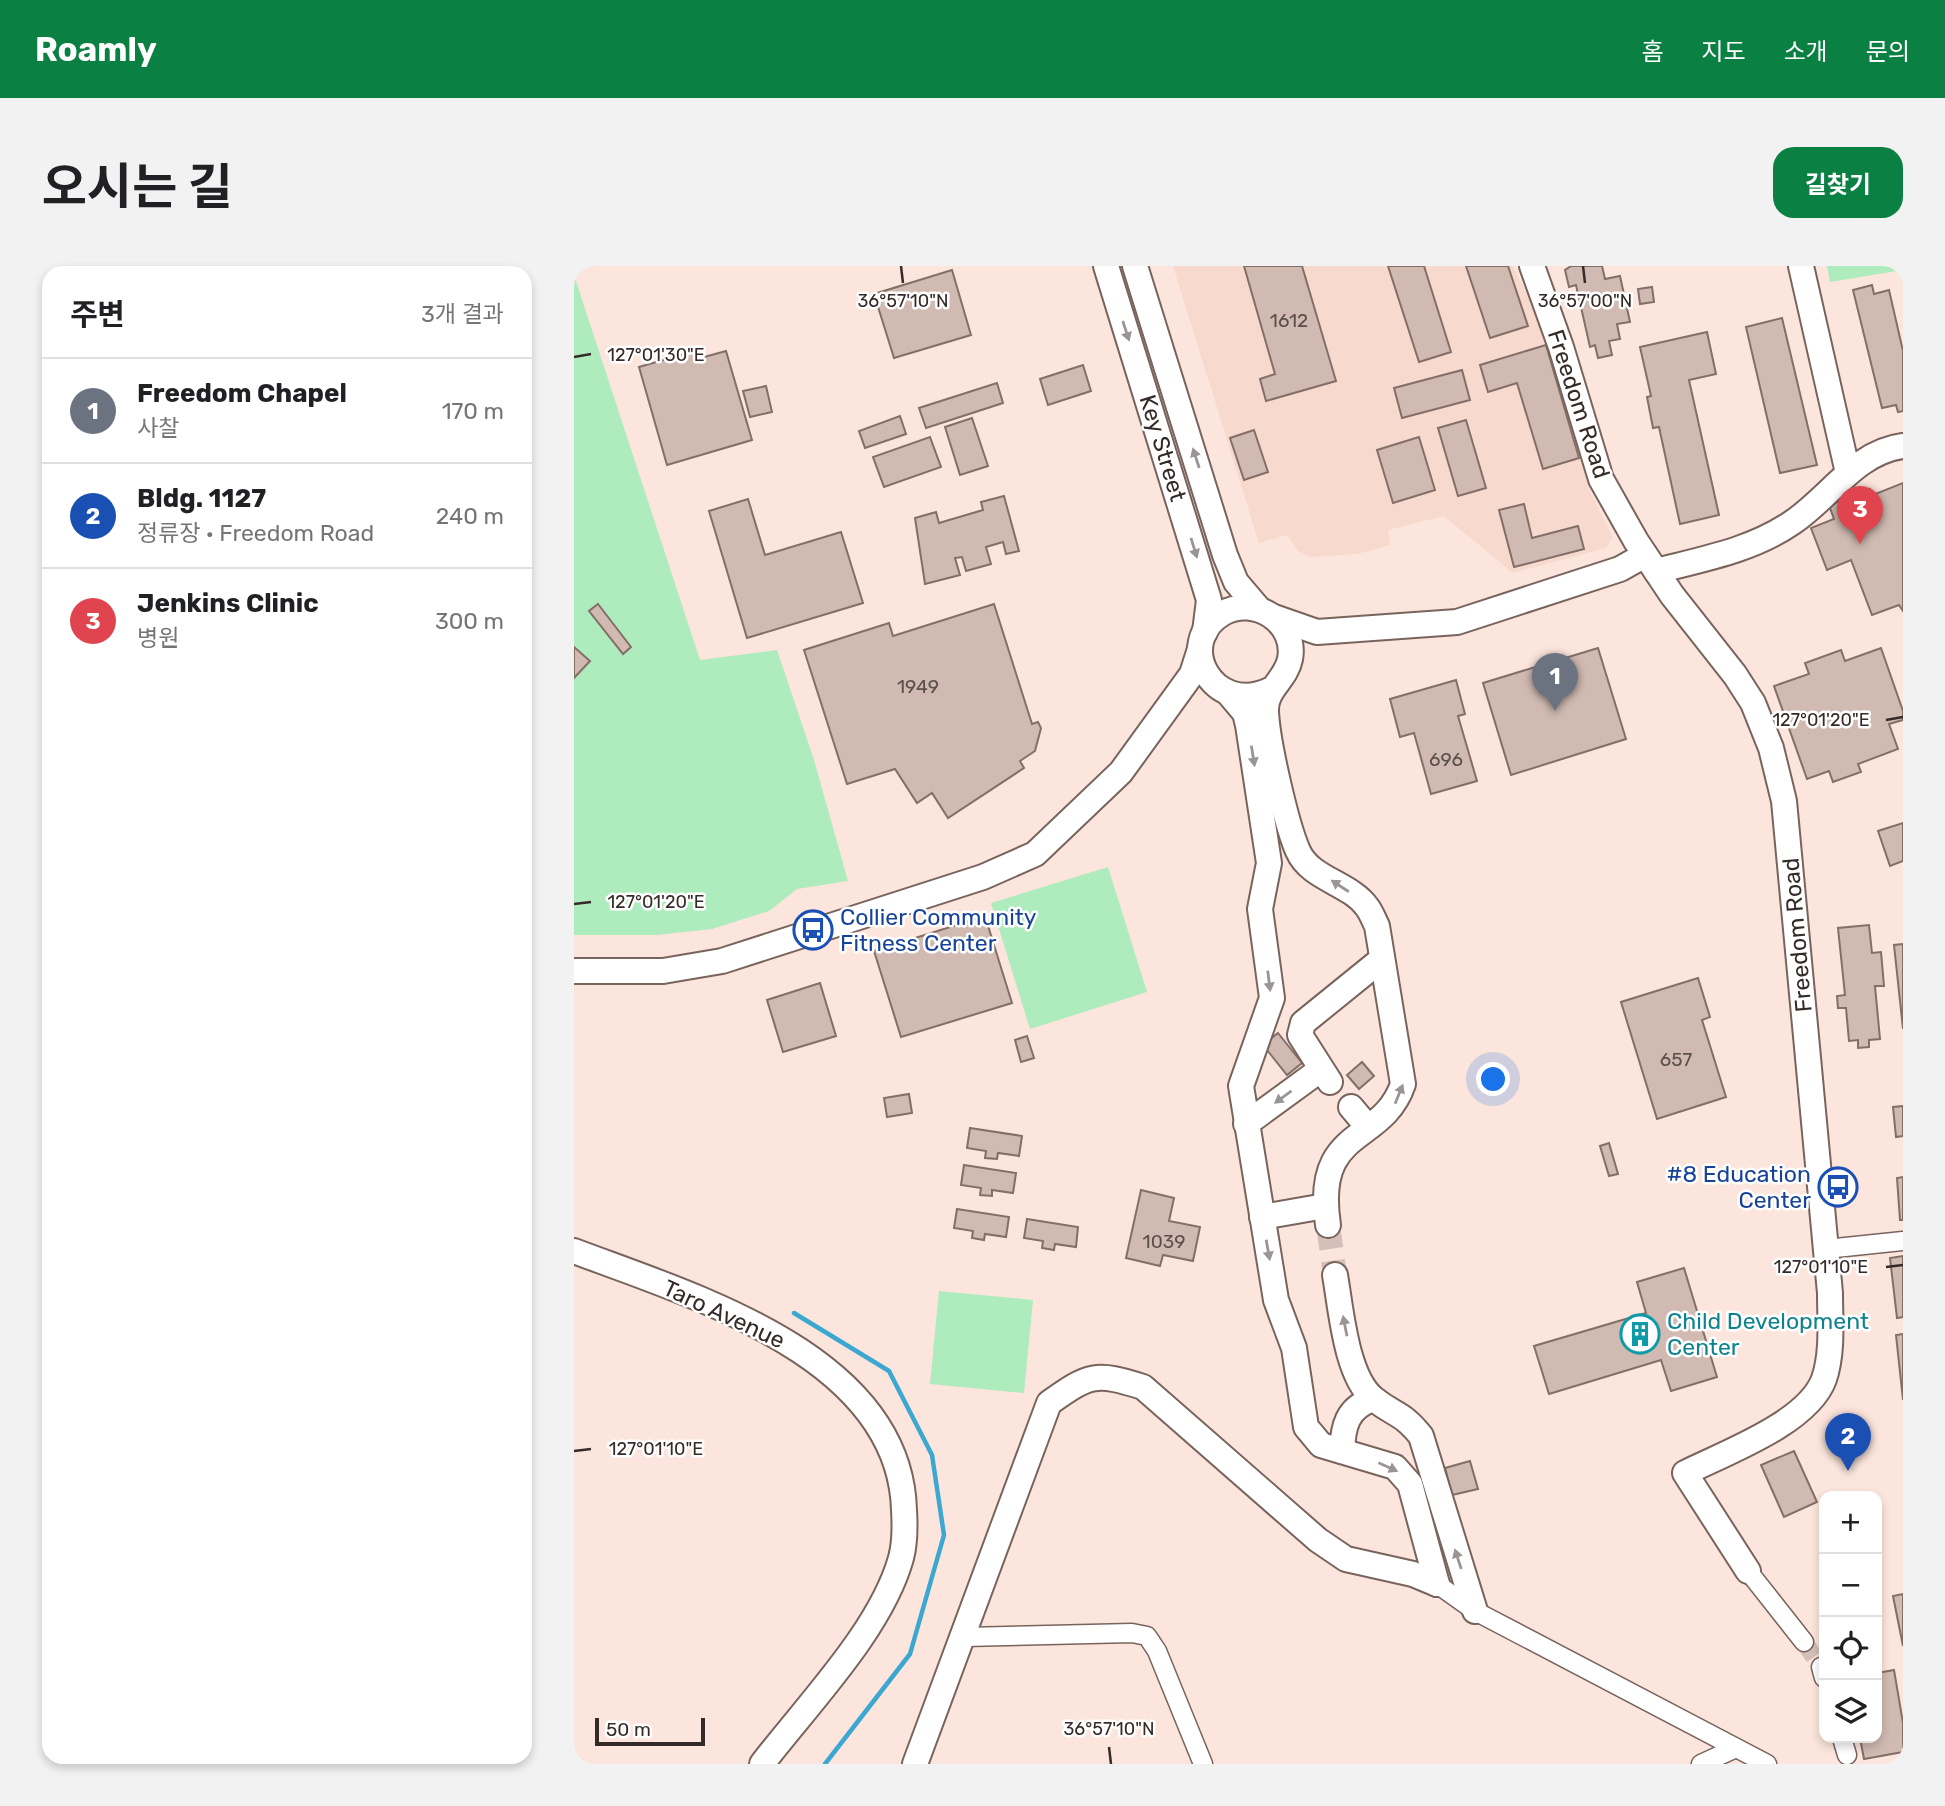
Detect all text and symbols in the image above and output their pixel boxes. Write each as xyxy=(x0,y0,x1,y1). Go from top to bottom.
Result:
text: Roamly xyxy=(35,30,157,69)
text: 홈 xyxy=(1641,38,1663,66)
text: 지도 xyxy=(1701,38,1746,66)
text: 소개 xyxy=(1784,38,1828,66)
text: 문의 xyxy=(1866,38,1910,66)
button: 길찾기 xyxy=(1773,147,1903,218)
text: 오시는 길 xyxy=(42,158,233,216)
text: 36°57'10"N xyxy=(858,290,948,312)
text: 36°57'00"N xyxy=(1538,290,1632,312)
text: 주변 xyxy=(70,297,125,333)
text: 3개 결과 xyxy=(421,300,504,328)
house number: 1612 xyxy=(1270,309,1308,332)
one-way arrow xyxy=(1122,321,1132,342)
street label: Freedom Road xyxy=(1542,326,1616,482)
text: 127°01'30"E xyxy=(607,344,705,366)
text: Freedom Chapel xyxy=(137,378,347,409)
street label: Key Street xyxy=(1134,391,1192,505)
text: 1 xyxy=(87,397,99,425)
text: 170 m xyxy=(442,397,504,425)
text: 사찰 xyxy=(137,414,179,442)
one-way arrow xyxy=(1190,447,1201,468)
text: Bldg. 1127 xyxy=(137,483,266,514)
pin: 3 xyxy=(1837,486,1883,544)
text: 2 xyxy=(86,502,100,530)
text: 240 m xyxy=(436,502,504,530)
text: 정류장 · Freedom Road xyxy=(137,519,374,547)
one-way arrow xyxy=(1189,538,1199,559)
text: Jenkins Clinic xyxy=(137,588,319,619)
text: 3 xyxy=(85,607,101,635)
text: 300 m xyxy=(435,607,504,635)
text: 병원 xyxy=(137,624,179,652)
pin: 1 xyxy=(1532,653,1578,711)
house number: 1949 xyxy=(897,675,939,698)
text: 127°01'20"E xyxy=(1772,709,1870,731)
one-way arrow xyxy=(1248,745,1259,767)
house number: 696 xyxy=(1429,748,1463,771)
street label: Freedom Road xyxy=(1776,857,1818,1013)
one-way arrow xyxy=(1330,879,1350,892)
text: 127°01'20"E xyxy=(607,891,705,913)
place label: Collier Community Fitness Center xyxy=(840,903,1037,957)
bus stop icon: Collier Community Fitness Center xyxy=(792,909,834,951)
one-way arrow xyxy=(1264,970,1275,992)
house number: 657 xyxy=(1660,1048,1692,1071)
your location xyxy=(1476,1062,1510,1096)
one-way arrow xyxy=(1393,1084,1404,1105)
one-way arrow xyxy=(1274,1090,1292,1104)
place label: #8 Education Center xyxy=(1666,1160,1811,1214)
bus stop icon: #8 Education Center xyxy=(1817,1166,1859,1208)
house number: 1039 xyxy=(1143,1230,1185,1253)
one-way arrow xyxy=(1263,1239,1274,1261)
text: 127°01'10"E xyxy=(1774,1256,1868,1278)
street label: Taro Avenue xyxy=(659,1274,789,1354)
place label: Child Development Center xyxy=(1667,1307,1869,1361)
building icon: Child Development Center xyxy=(1619,1313,1661,1355)
one-way arrow xyxy=(1339,1315,1350,1337)
pin: 2 xyxy=(1825,1413,1871,1471)
text: 127°01'10"E xyxy=(609,1438,703,1460)
one-way arrow xyxy=(1378,1461,1398,1473)
map controls xyxy=(1819,1491,1882,1743)
button: + xyxy=(1819,1491,1882,1554)
one-way arrow xyxy=(1452,1548,1462,1569)
button: − xyxy=(1819,1554,1882,1617)
button: locate xyxy=(1819,1617,1882,1680)
button: layers xyxy=(1819,1680,1882,1743)
scale bar xyxy=(595,1715,705,1747)
text: 50 m xyxy=(606,1718,651,1741)
text: 36°57'10"N xyxy=(1064,1718,1154,1740)

